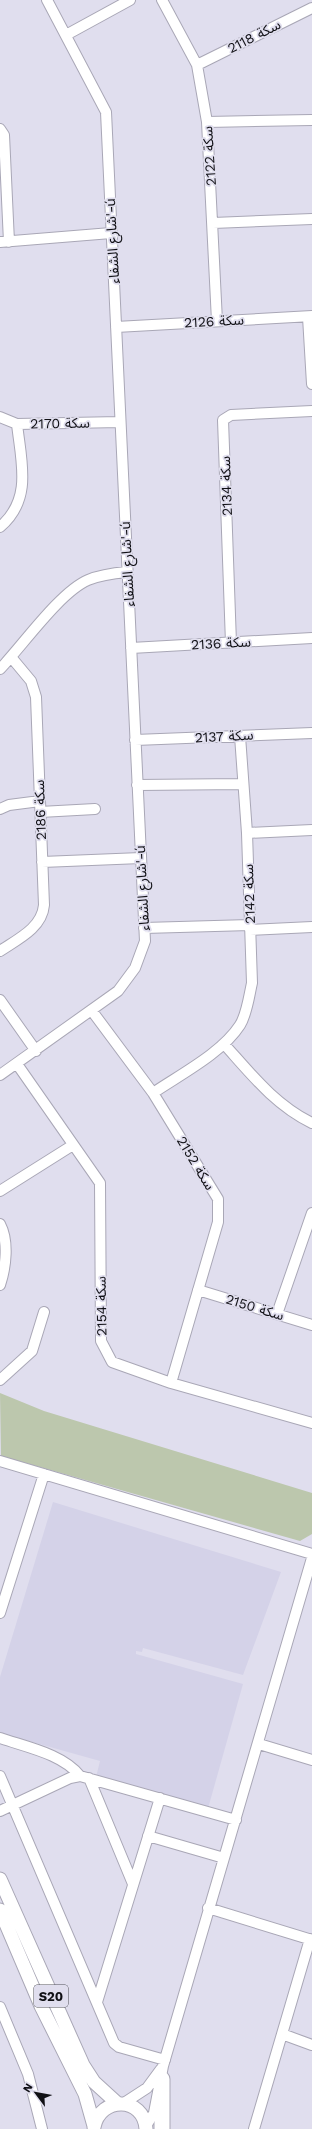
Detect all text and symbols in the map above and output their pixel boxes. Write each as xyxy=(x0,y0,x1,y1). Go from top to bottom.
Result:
street label: سكة 2118 xyxy=(225,16,283,56)
street label: سكة 2122 xyxy=(199,126,219,186)
street label: شارع الشفاء'-ú xyxy=(102,198,125,284)
street label: سكة 2126 xyxy=(184,311,244,331)
street label: سكة 2170 xyxy=(30,414,90,432)
street label: سكة 2134 xyxy=(217,456,235,516)
street label: شارع الشفاء'-ú xyxy=(117,521,140,607)
street label: سكة 2136 xyxy=(191,633,251,653)
street label: سكة 2137 xyxy=(194,726,254,746)
street label: سكة 2186 xyxy=(31,780,49,840)
street label: شارع الشفاء'-ú xyxy=(132,845,155,931)
street label: سكة 2142 xyxy=(240,864,258,924)
street label: سكة 2152 xyxy=(174,1133,218,1193)
street label: سكة 2154 xyxy=(92,1276,110,1336)
street label: سكة 2150 xyxy=(224,1291,286,1323)
road number: S20 xyxy=(34,1985,68,2007)
north arrow xyxy=(16,2073,56,2113)
text: N xyxy=(20,2081,36,2095)

